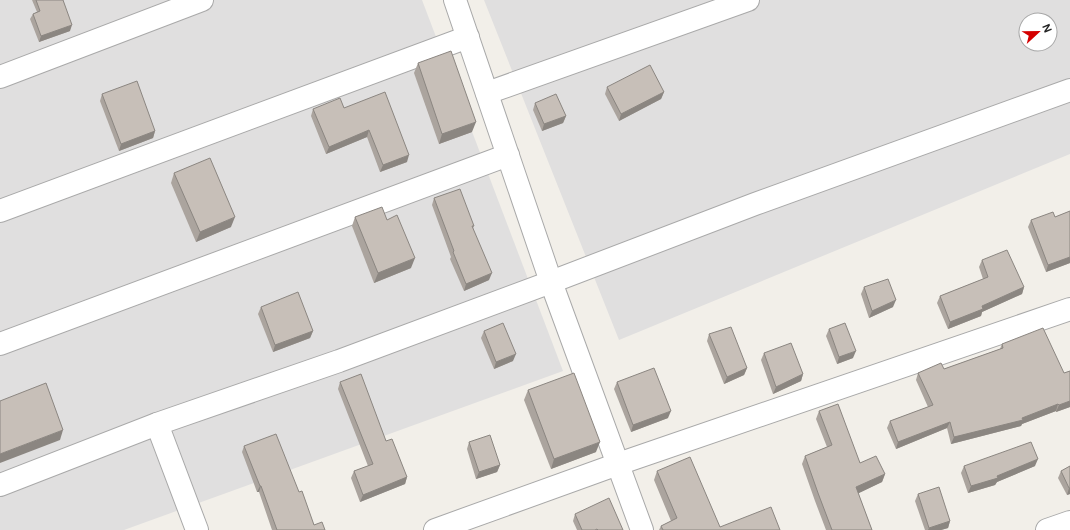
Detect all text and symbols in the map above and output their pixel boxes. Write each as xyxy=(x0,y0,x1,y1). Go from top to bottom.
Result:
north arrow xyxy=(1018,12,1058,52)
text: N xyxy=(1039,22,1055,35)

